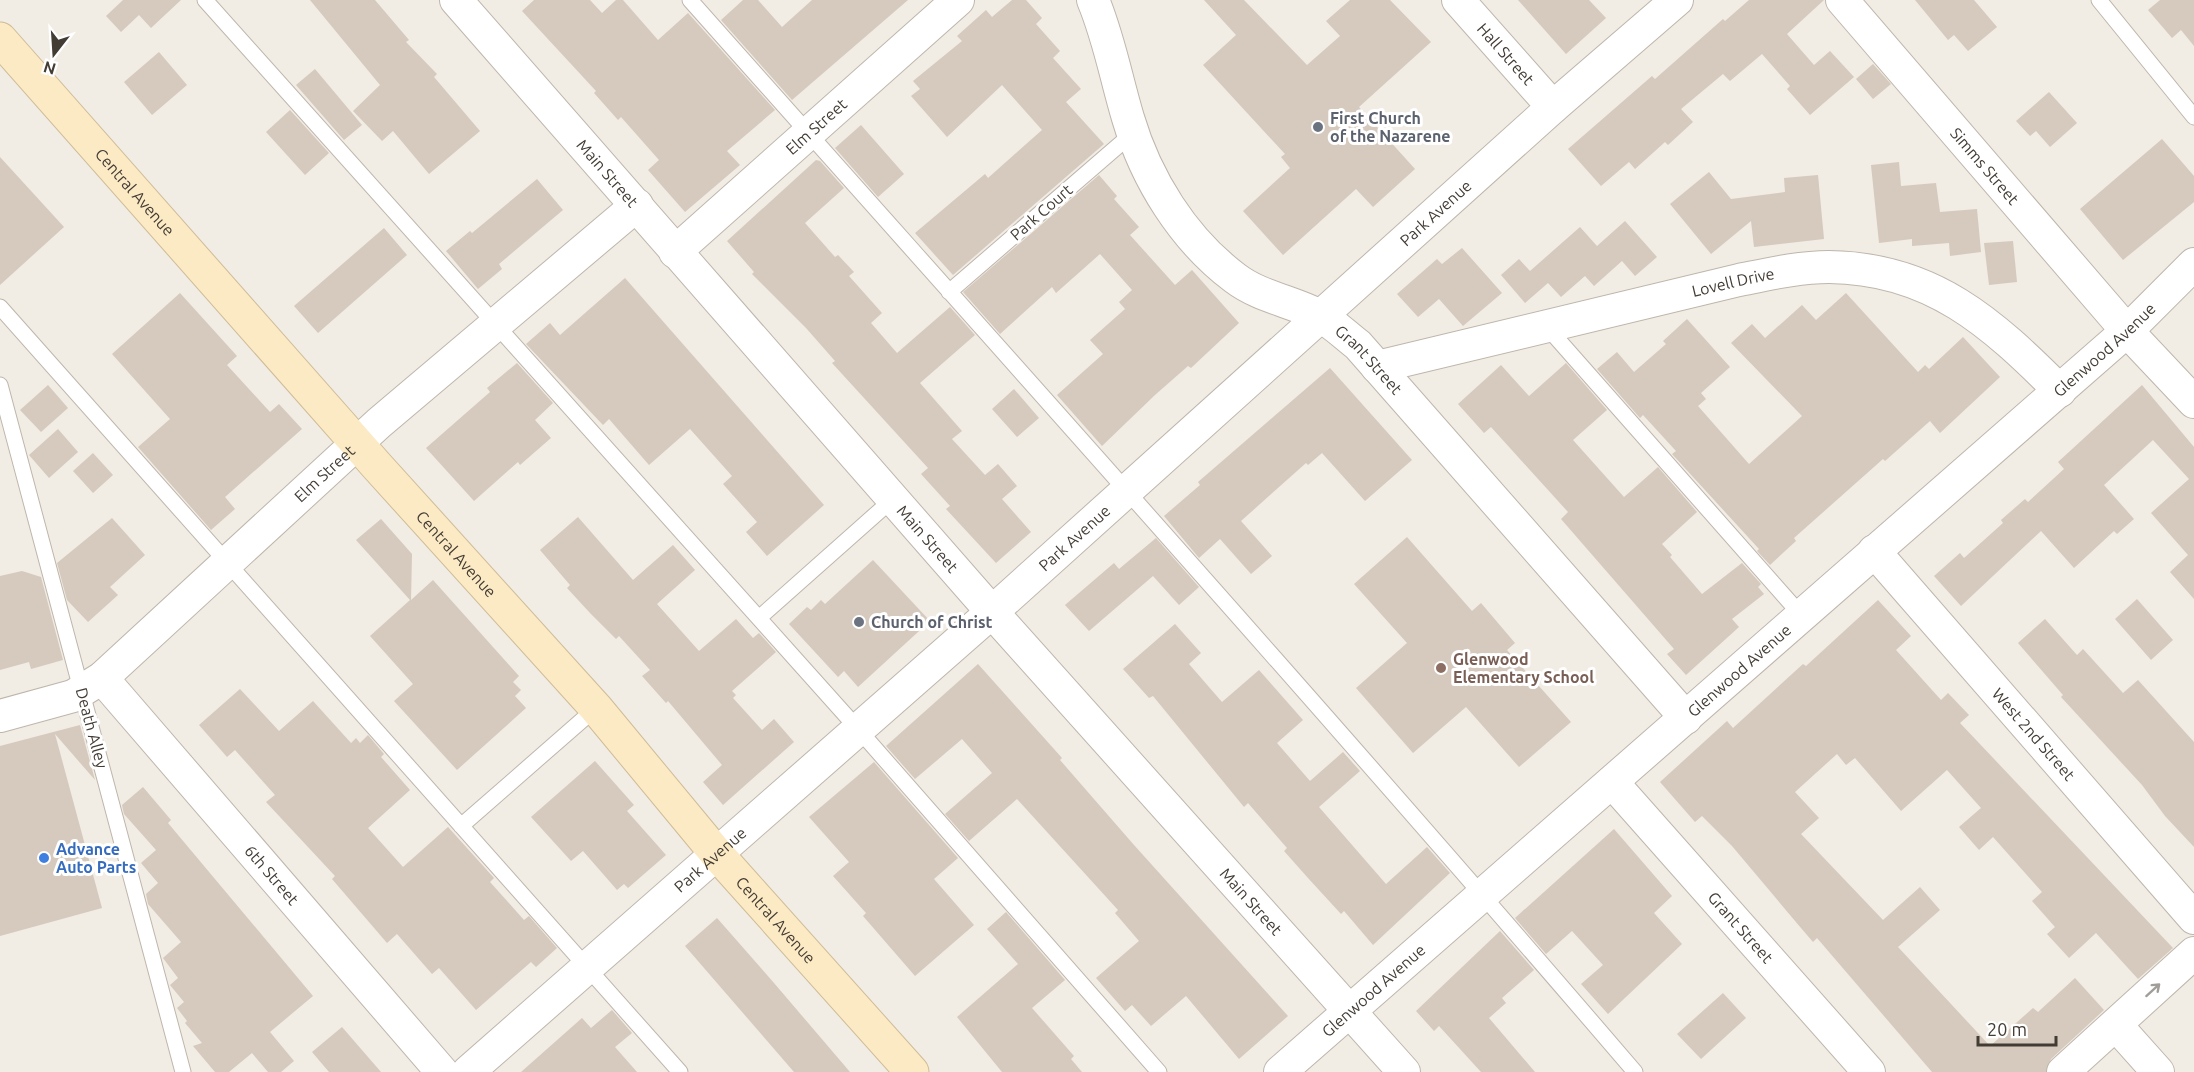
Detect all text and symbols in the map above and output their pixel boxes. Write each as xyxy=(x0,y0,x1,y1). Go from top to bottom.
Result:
street label: Hall Street xyxy=(1474,19,1538,89)
north arrow xyxy=(24,24,84,84)
text: N xyxy=(41,58,58,79)
street label: Elm Street xyxy=(782,94,851,158)
place label: First Church of the Nazarene xyxy=(1330,109,1451,145)
marker: First Church of the Nazarene xyxy=(1311,120,1325,134)
street label: Simms Street xyxy=(1947,124,2023,208)
street label: Main Street xyxy=(573,136,642,211)
street label: Central Avenue xyxy=(92,145,178,239)
street label: Park Avenue xyxy=(1396,176,1475,249)
street label: Park Court xyxy=(1006,180,1076,244)
street label: Lovell Drive xyxy=(1690,264,1776,300)
street label: Glenwood Avenue xyxy=(2050,299,2159,400)
street label: Grant Street xyxy=(1332,321,1406,398)
street label: Elm Street xyxy=(290,441,359,505)
street label: Main Street xyxy=(893,501,963,577)
street label: Park Avenue xyxy=(1035,501,1114,575)
street label: Central Avenue xyxy=(413,507,500,601)
place label: Church of Christ xyxy=(871,613,993,631)
marker: Church of Christ xyxy=(852,615,866,629)
street label: Glenwood Avenue xyxy=(1684,620,1794,720)
place label: Glenwood Elementary School xyxy=(1453,650,1594,686)
marker: Glenwood Elementary School xyxy=(1434,661,1448,675)
street label: West 2nd Street xyxy=(1989,684,2079,784)
street label: Death Alley xyxy=(73,686,111,771)
street label: Park Avenue xyxy=(670,823,750,896)
place label: Advance Auto Parts xyxy=(56,840,136,876)
street label: 6th Street xyxy=(241,841,303,909)
marker: Advance Auto Parts xyxy=(37,851,51,865)
street label: Main Street xyxy=(1217,864,1286,939)
street label: Central Avenue xyxy=(732,873,819,967)
street label: Grant Street xyxy=(1705,888,1777,967)
street label: Glenwood Avenue xyxy=(1318,940,1429,1040)
one-way arrow xyxy=(2145,983,2160,997)
scale bar xyxy=(1978,1009,2056,1047)
text: 20 m xyxy=(1987,1019,2027,1039)

